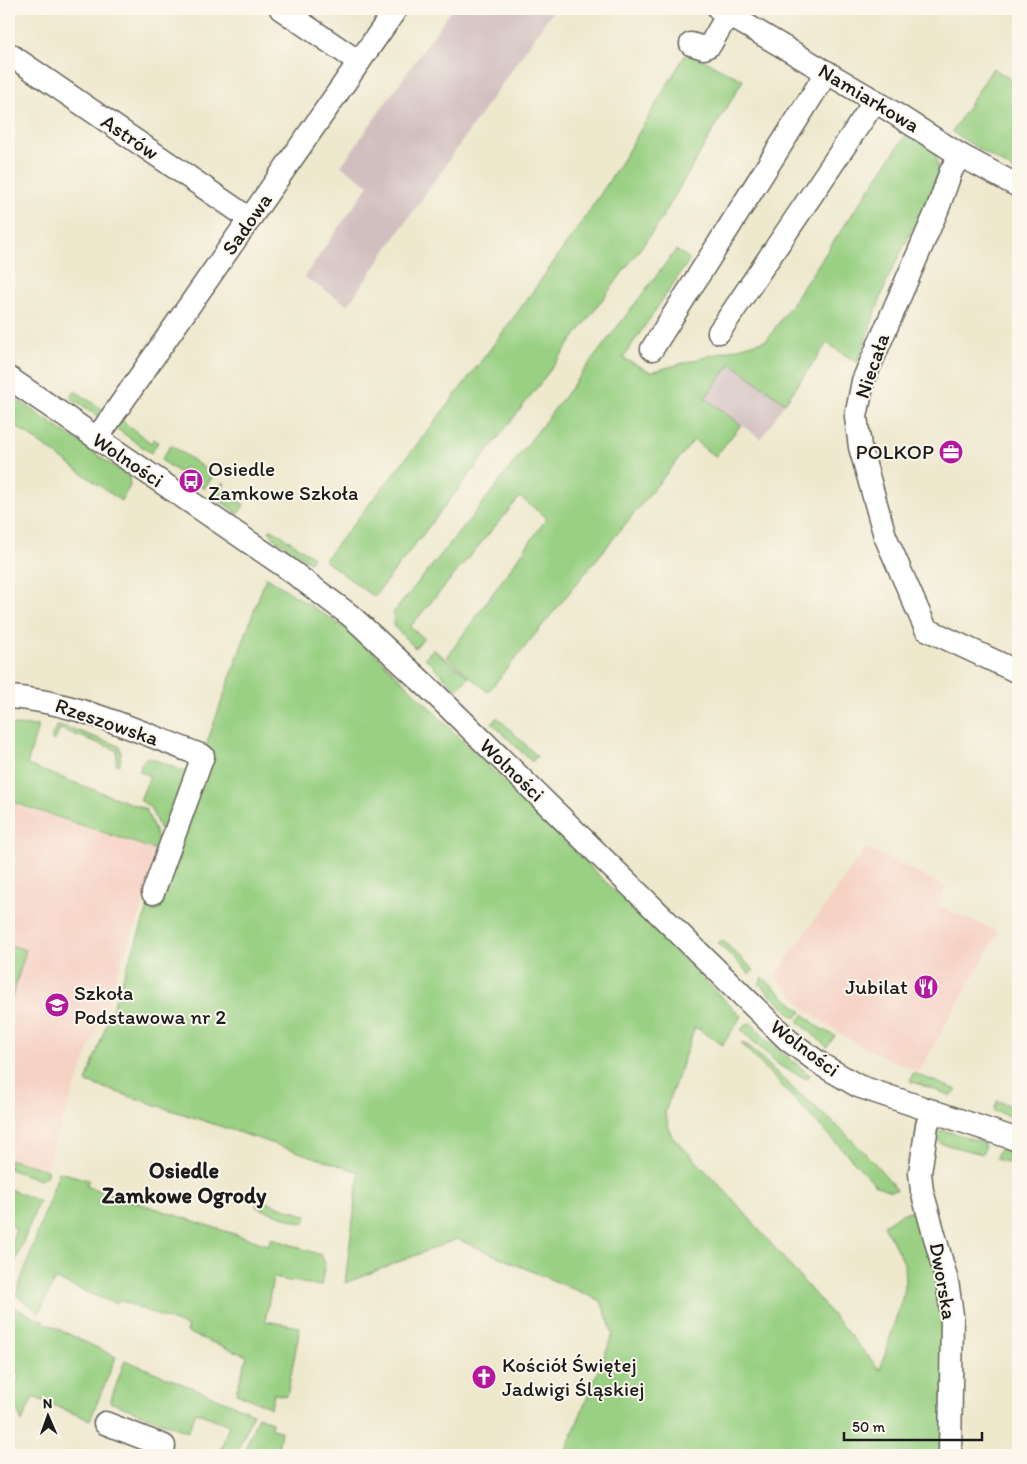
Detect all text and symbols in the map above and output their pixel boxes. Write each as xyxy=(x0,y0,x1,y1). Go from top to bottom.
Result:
street label: Namiarkowa xyxy=(814,58,924,137)
street label: Astrów xyxy=(97,108,164,165)
street label: Sadowa xyxy=(216,188,277,260)
street label: Niecała xyxy=(849,330,894,402)
street label: Wolności xyxy=(88,427,169,492)
place label: POLKOP xyxy=(856,439,934,464)
office icon: POLKOP xyxy=(938,439,964,465)
place label: Osiedle Zamkowe Szkoła xyxy=(208,456,358,505)
bus stop icon: Osiedle Zamkowe Szkoła xyxy=(178,468,204,494)
street label: Rzeszowska xyxy=(52,692,162,751)
street label: Wolności xyxy=(475,733,550,807)
place label: Jubilat xyxy=(845,974,908,999)
restaurant icon: Jubilat xyxy=(913,974,939,1000)
place label: Szkoła Podstawowa nr 2 xyxy=(74,980,226,1029)
school or university icon: Szkoła Podstawowa nr 2 xyxy=(44,992,70,1018)
street label: Wolności xyxy=(766,1013,845,1082)
district label: Osiedle Zamkowe Ogrody xyxy=(102,1157,267,1209)
street label: Dworska xyxy=(924,1241,963,1321)
place label: Kościół Świętej Jadwigi Śląskiej xyxy=(502,1352,644,1401)
church icon: Kościół Świętej Jadwigi Śląskiej xyxy=(471,1364,497,1390)
north arrow xyxy=(22,1392,72,1442)
text: N xyxy=(43,1395,53,1412)
scale bar xyxy=(844,1409,982,1441)
text: 50 m xyxy=(852,1418,885,1436)

